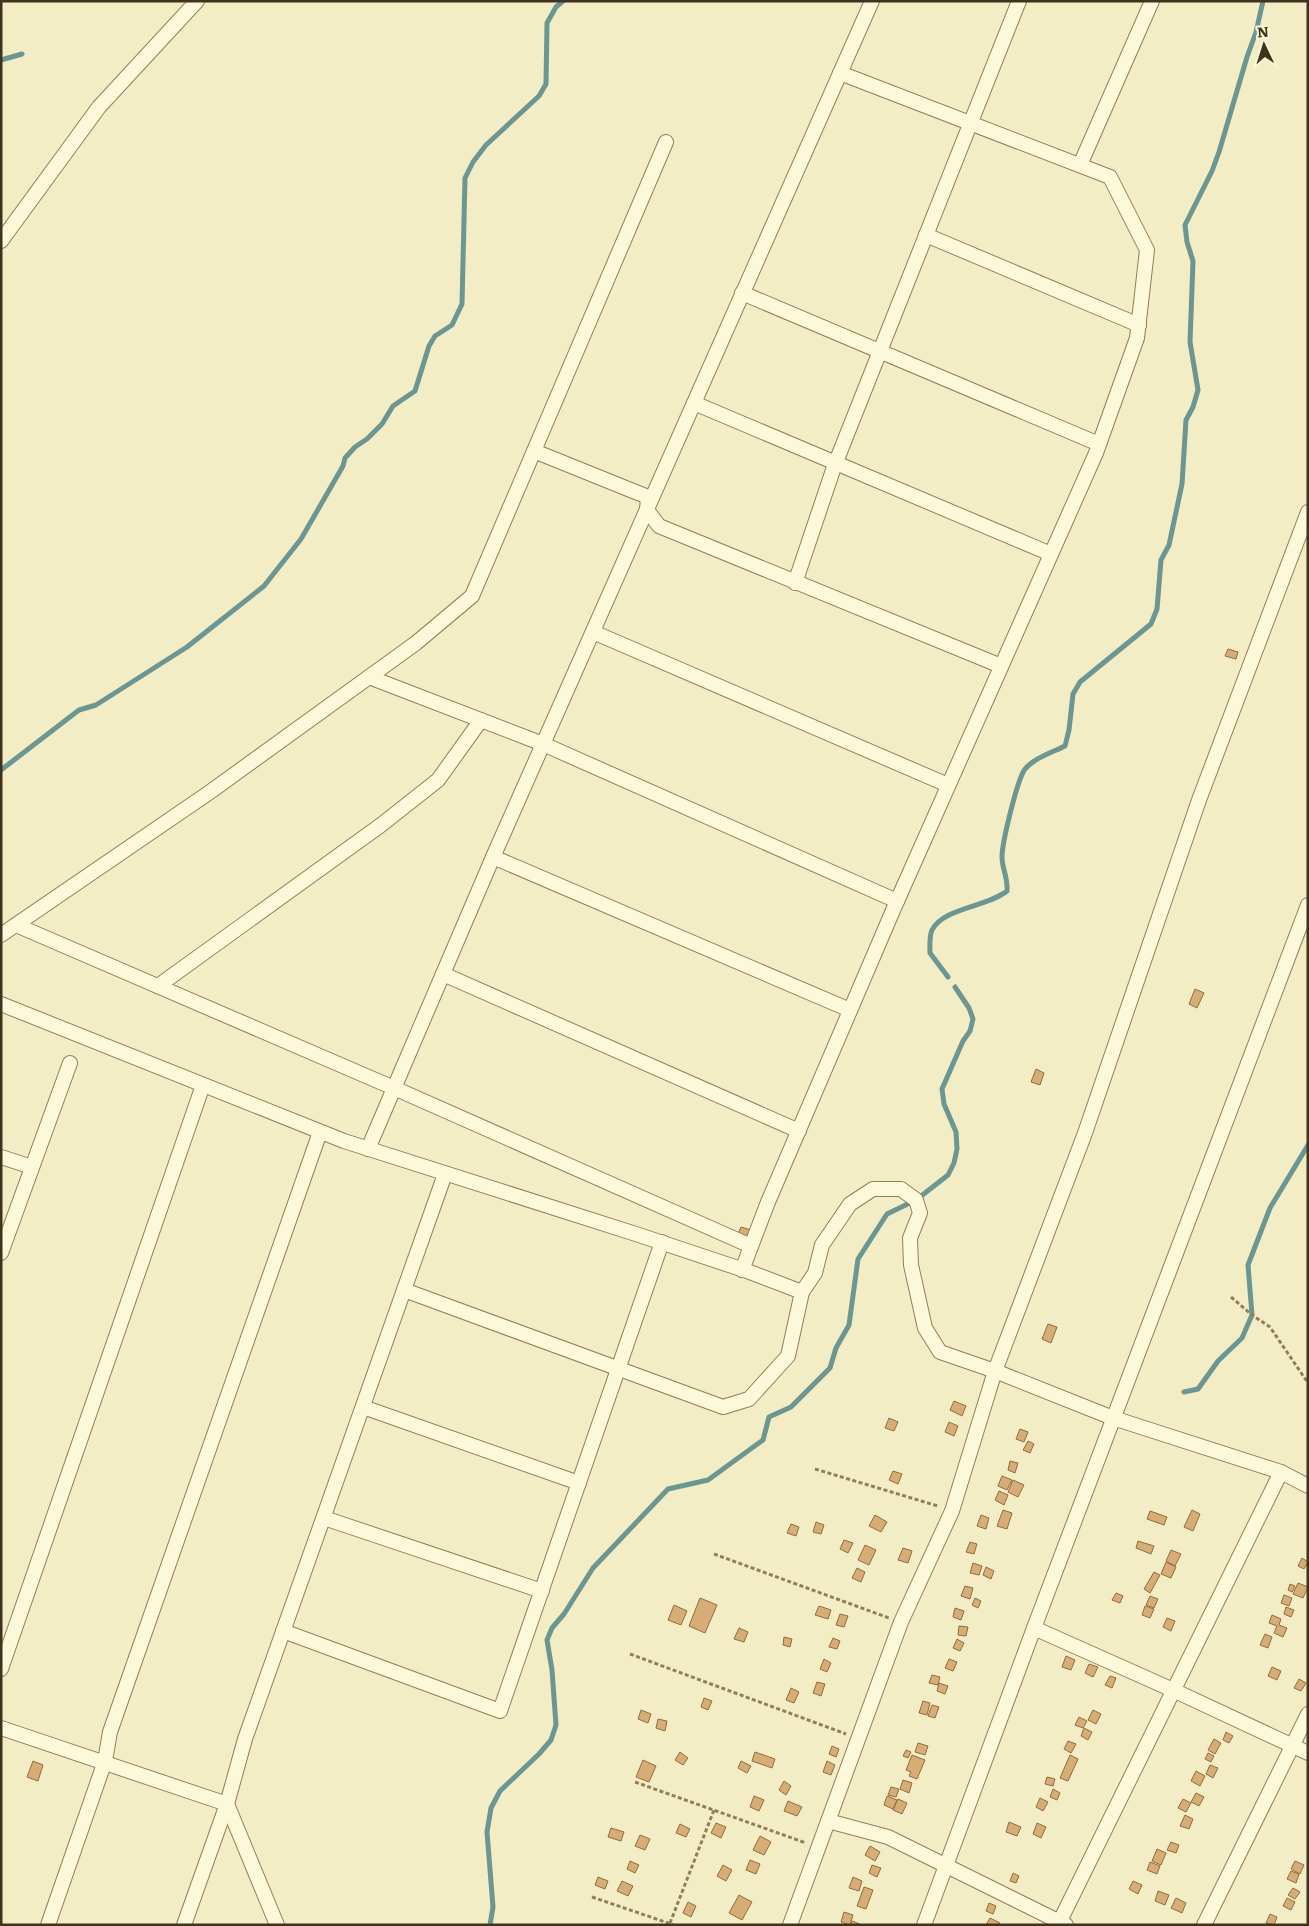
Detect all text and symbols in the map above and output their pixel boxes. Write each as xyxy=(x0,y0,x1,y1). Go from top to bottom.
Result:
north arrow xyxy=(1239,20,1289,70)
text: N xyxy=(1256,21,1270,41)

